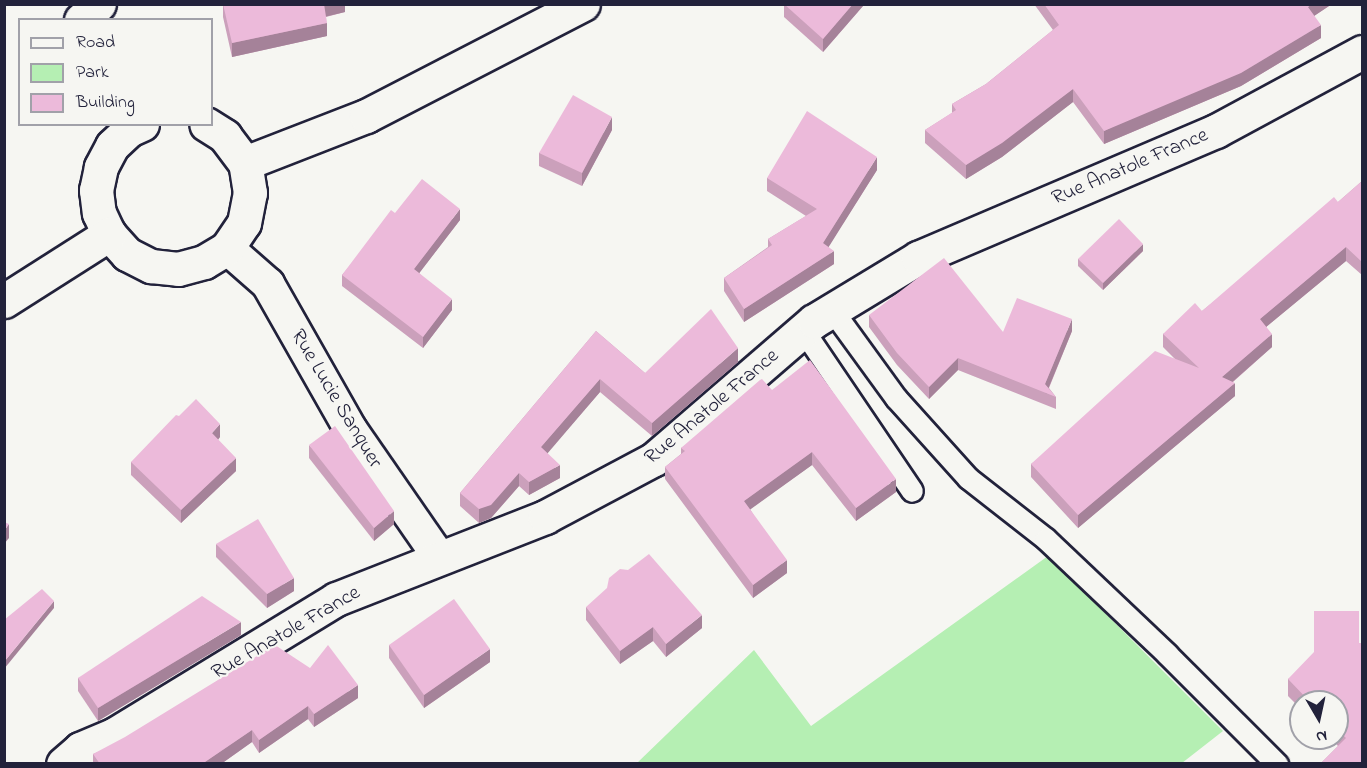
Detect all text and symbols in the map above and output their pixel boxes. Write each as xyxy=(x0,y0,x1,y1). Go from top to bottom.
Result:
legend xyxy=(18,18,213,126)
text: Road xyxy=(76,30,115,56)
text: Park xyxy=(76,60,109,86)
text: Building xyxy=(76,90,135,116)
street label: Rue Anatole France xyxy=(1048,123,1212,211)
street label: Rue Lucie Sanquer xyxy=(285,325,387,473)
street label: Rue Anatole France xyxy=(640,344,784,470)
street label: Rue Anatole France xyxy=(207,580,365,686)
north arrow xyxy=(1289,690,1349,750)
text: N xyxy=(1314,723,1329,749)

